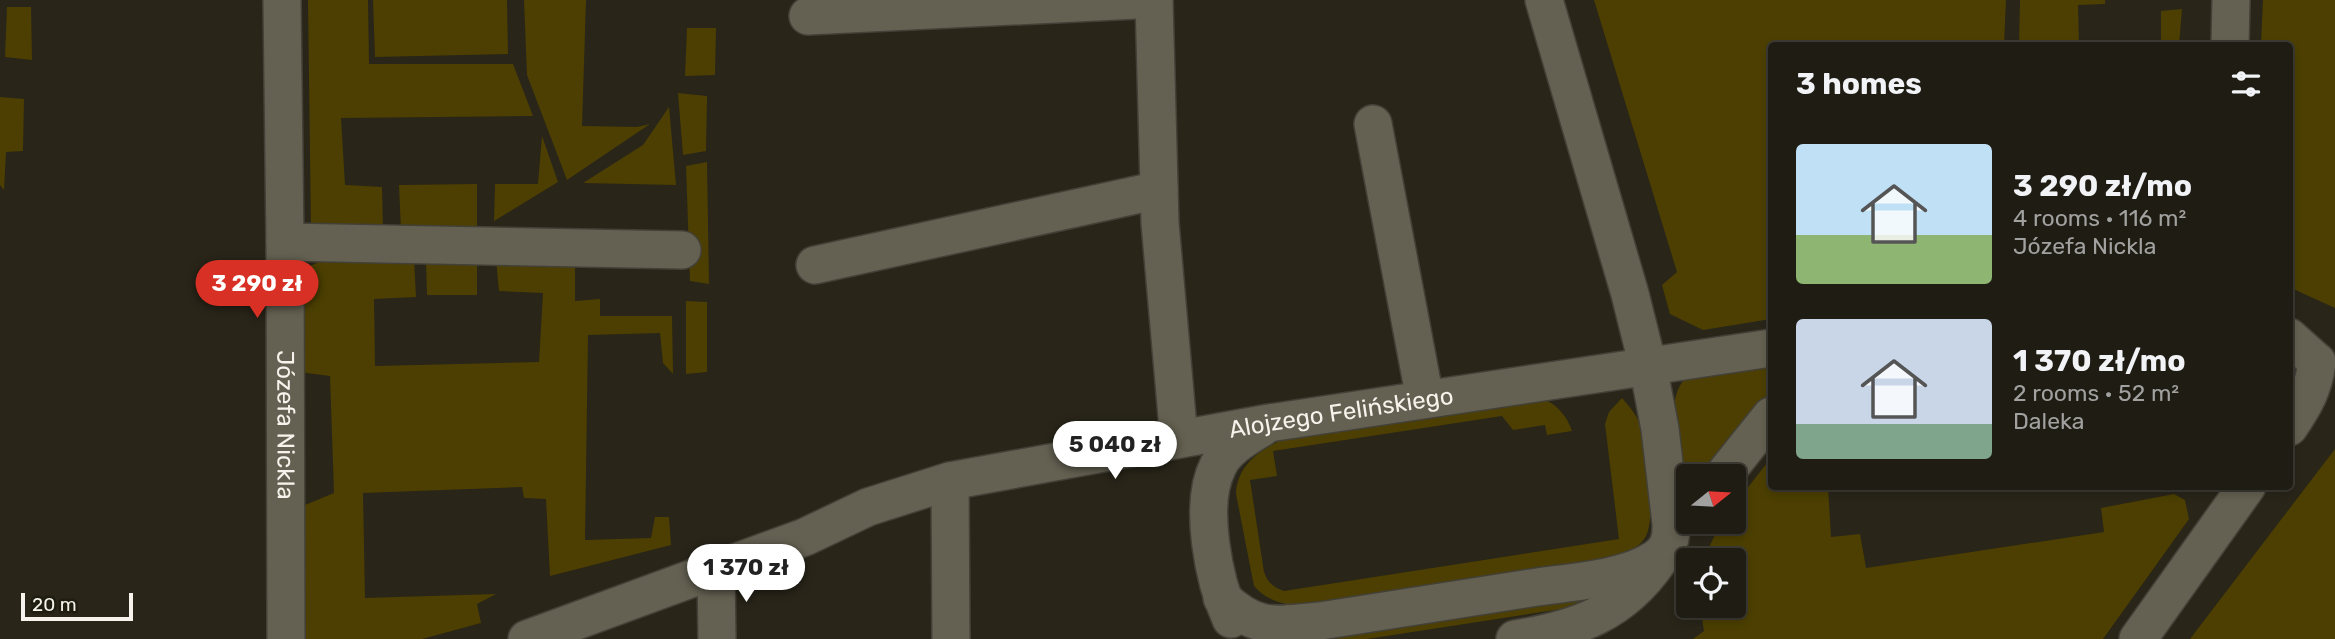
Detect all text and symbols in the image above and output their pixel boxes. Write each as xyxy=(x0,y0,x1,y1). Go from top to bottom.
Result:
icon: filters xyxy=(2227,65,2265,103)
text: 3 homes xyxy=(1796,66,1922,102)
text: 3 290 zł/mo xyxy=(2013,168,2192,204)
icon: home xyxy=(1852,172,1936,256)
text: 4 rooms · 116 m² xyxy=(2013,204,2186,232)
text: Józefa Nickla xyxy=(2013,232,2156,260)
pin: 3 290 zł xyxy=(185,260,329,320)
text: 3 290 zł xyxy=(212,269,302,297)
text: 1 370 zł/mo xyxy=(2013,343,2186,379)
icon: home xyxy=(1852,347,1936,431)
street label: Józefa Nickla xyxy=(271,350,300,500)
text: 2 rooms · 52 m² xyxy=(2013,379,2179,407)
street label: Alojzego Felińskiego xyxy=(1227,382,1455,444)
text: Daleka xyxy=(2013,407,2084,435)
pin: 5 040 zł xyxy=(1043,421,1187,481)
text: 5 040 zł xyxy=(1069,430,1161,458)
north arrow xyxy=(1676,464,1746,534)
map controls xyxy=(1676,464,1746,618)
pin: 1 370 zł xyxy=(674,544,818,604)
button: locate xyxy=(1676,548,1746,618)
text: 1 370 zł xyxy=(703,553,789,581)
scale bar xyxy=(21,590,133,622)
text: 20 m xyxy=(32,593,77,616)

